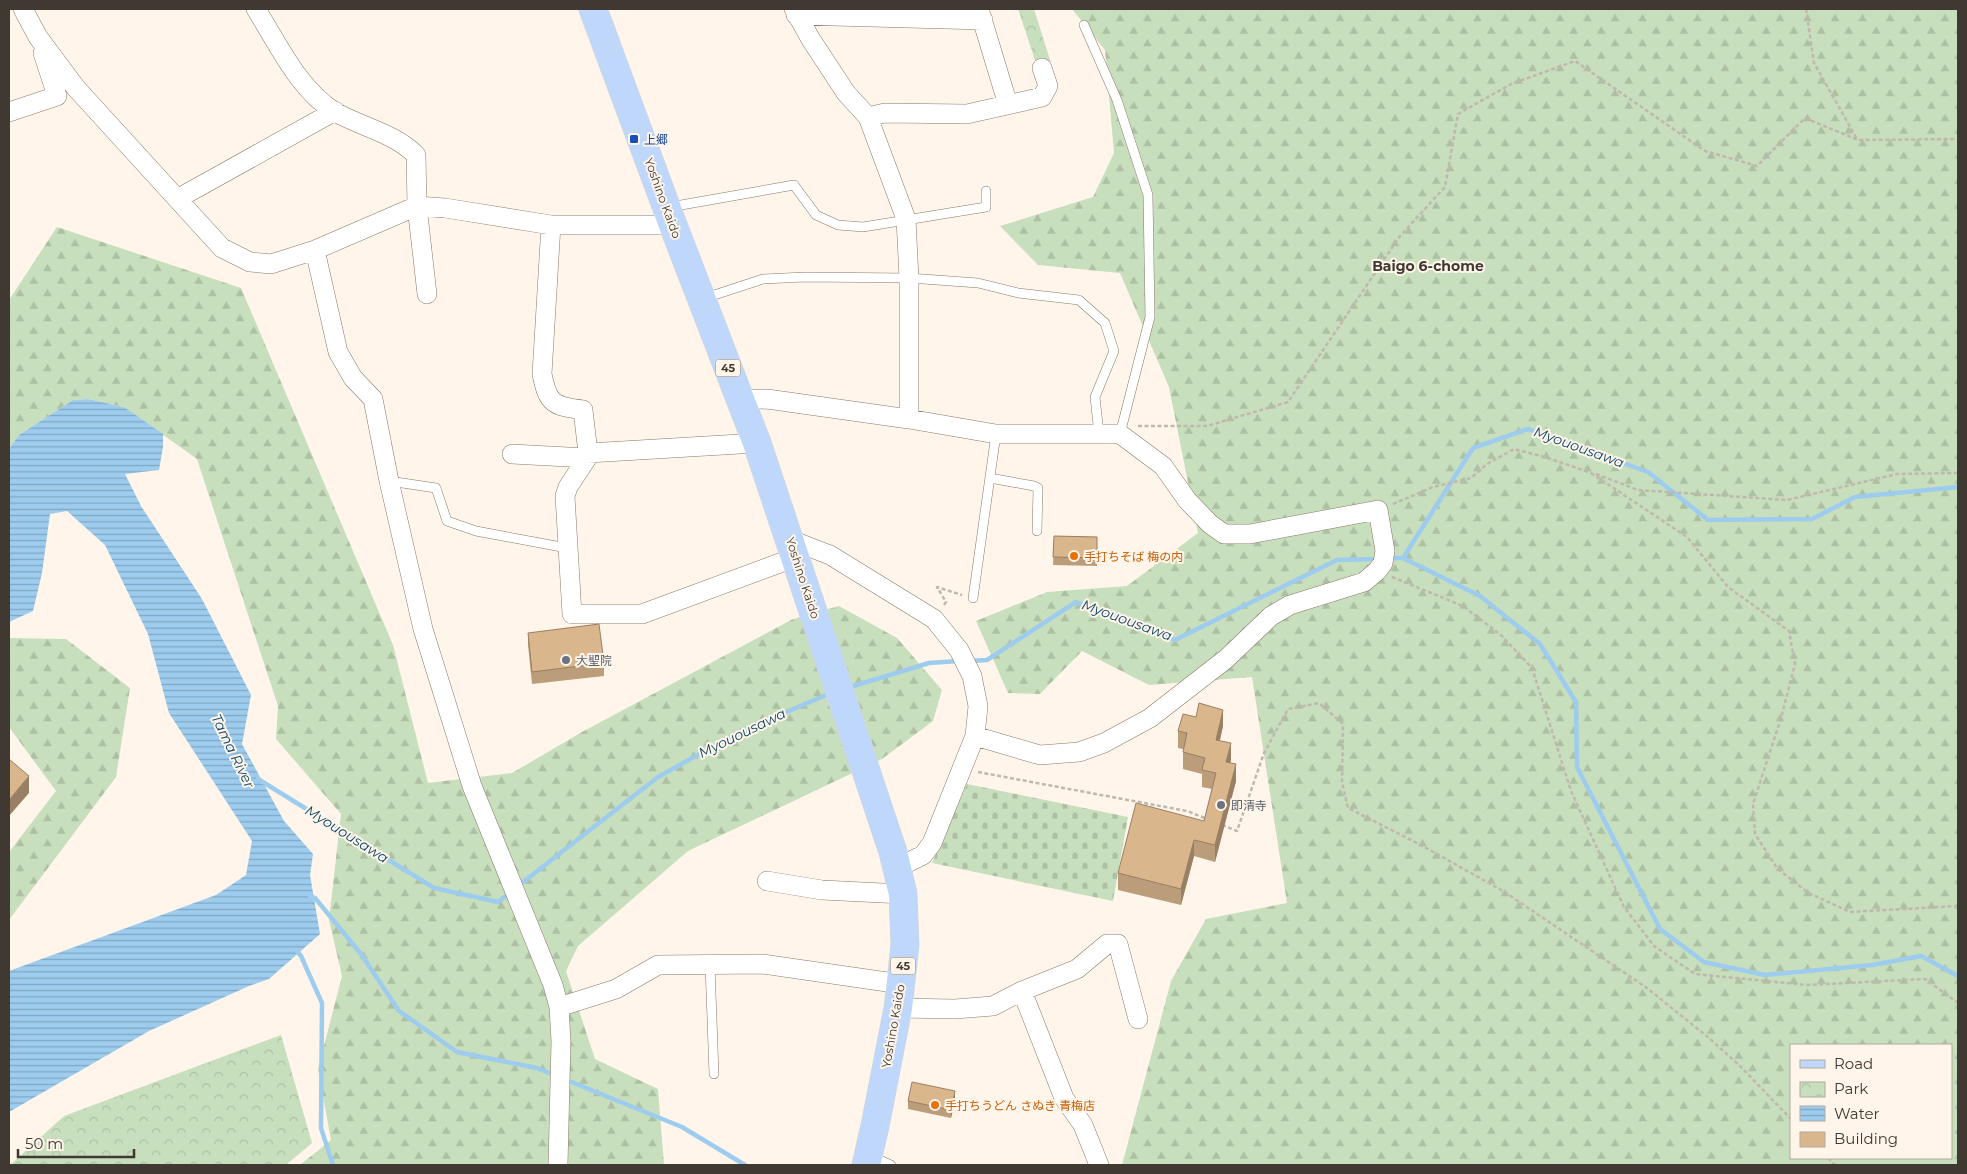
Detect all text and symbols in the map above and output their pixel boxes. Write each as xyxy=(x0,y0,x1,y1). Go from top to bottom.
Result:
place label: 上郷 xyxy=(644,132,668,147)
marker: 上郷 xyxy=(628,133,640,145)
street label: Yoshino Kaido xyxy=(641,156,685,240)
district label: Baigo 6-chome xyxy=(1372,257,1484,275)
road number: 45 xyxy=(716,359,740,376)
water label: Myouousawa xyxy=(1531,422,1627,472)
street label: Yoshino Kaido xyxy=(783,535,823,621)
place label: 手打ちそば 梅の内 xyxy=(1084,549,1183,564)
marker: 手打ちそば 梅の内 xyxy=(1068,550,1080,562)
water label: Myouousawa xyxy=(1079,595,1175,645)
place label: 大聖院 xyxy=(576,653,612,668)
marker: 大聖院 xyxy=(560,654,572,666)
water label: Myouousawa xyxy=(695,704,789,762)
water label: Tama River xyxy=(207,711,259,791)
place label: 即清寺 xyxy=(1231,798,1267,813)
marker: 即清寺 xyxy=(1215,799,1227,811)
water label: Myouousawa xyxy=(302,801,392,867)
road number: 45 xyxy=(890,958,916,974)
street label: Yoshino Kaido xyxy=(878,983,908,1069)
legend xyxy=(1790,1044,1952,1159)
text: Road xyxy=(1834,1054,1873,1073)
text: Park xyxy=(1834,1079,1868,1098)
place label: 手打ちうどん さぬき 青梅店 xyxy=(945,1098,1095,1113)
marker: 手打ちうどん さぬき 青梅店 xyxy=(929,1099,941,1111)
text: Water xyxy=(1834,1104,1880,1123)
scale bar xyxy=(18,1126,134,1158)
text: Building xyxy=(1834,1129,1898,1148)
text: 50 m xyxy=(25,1134,63,1153)

